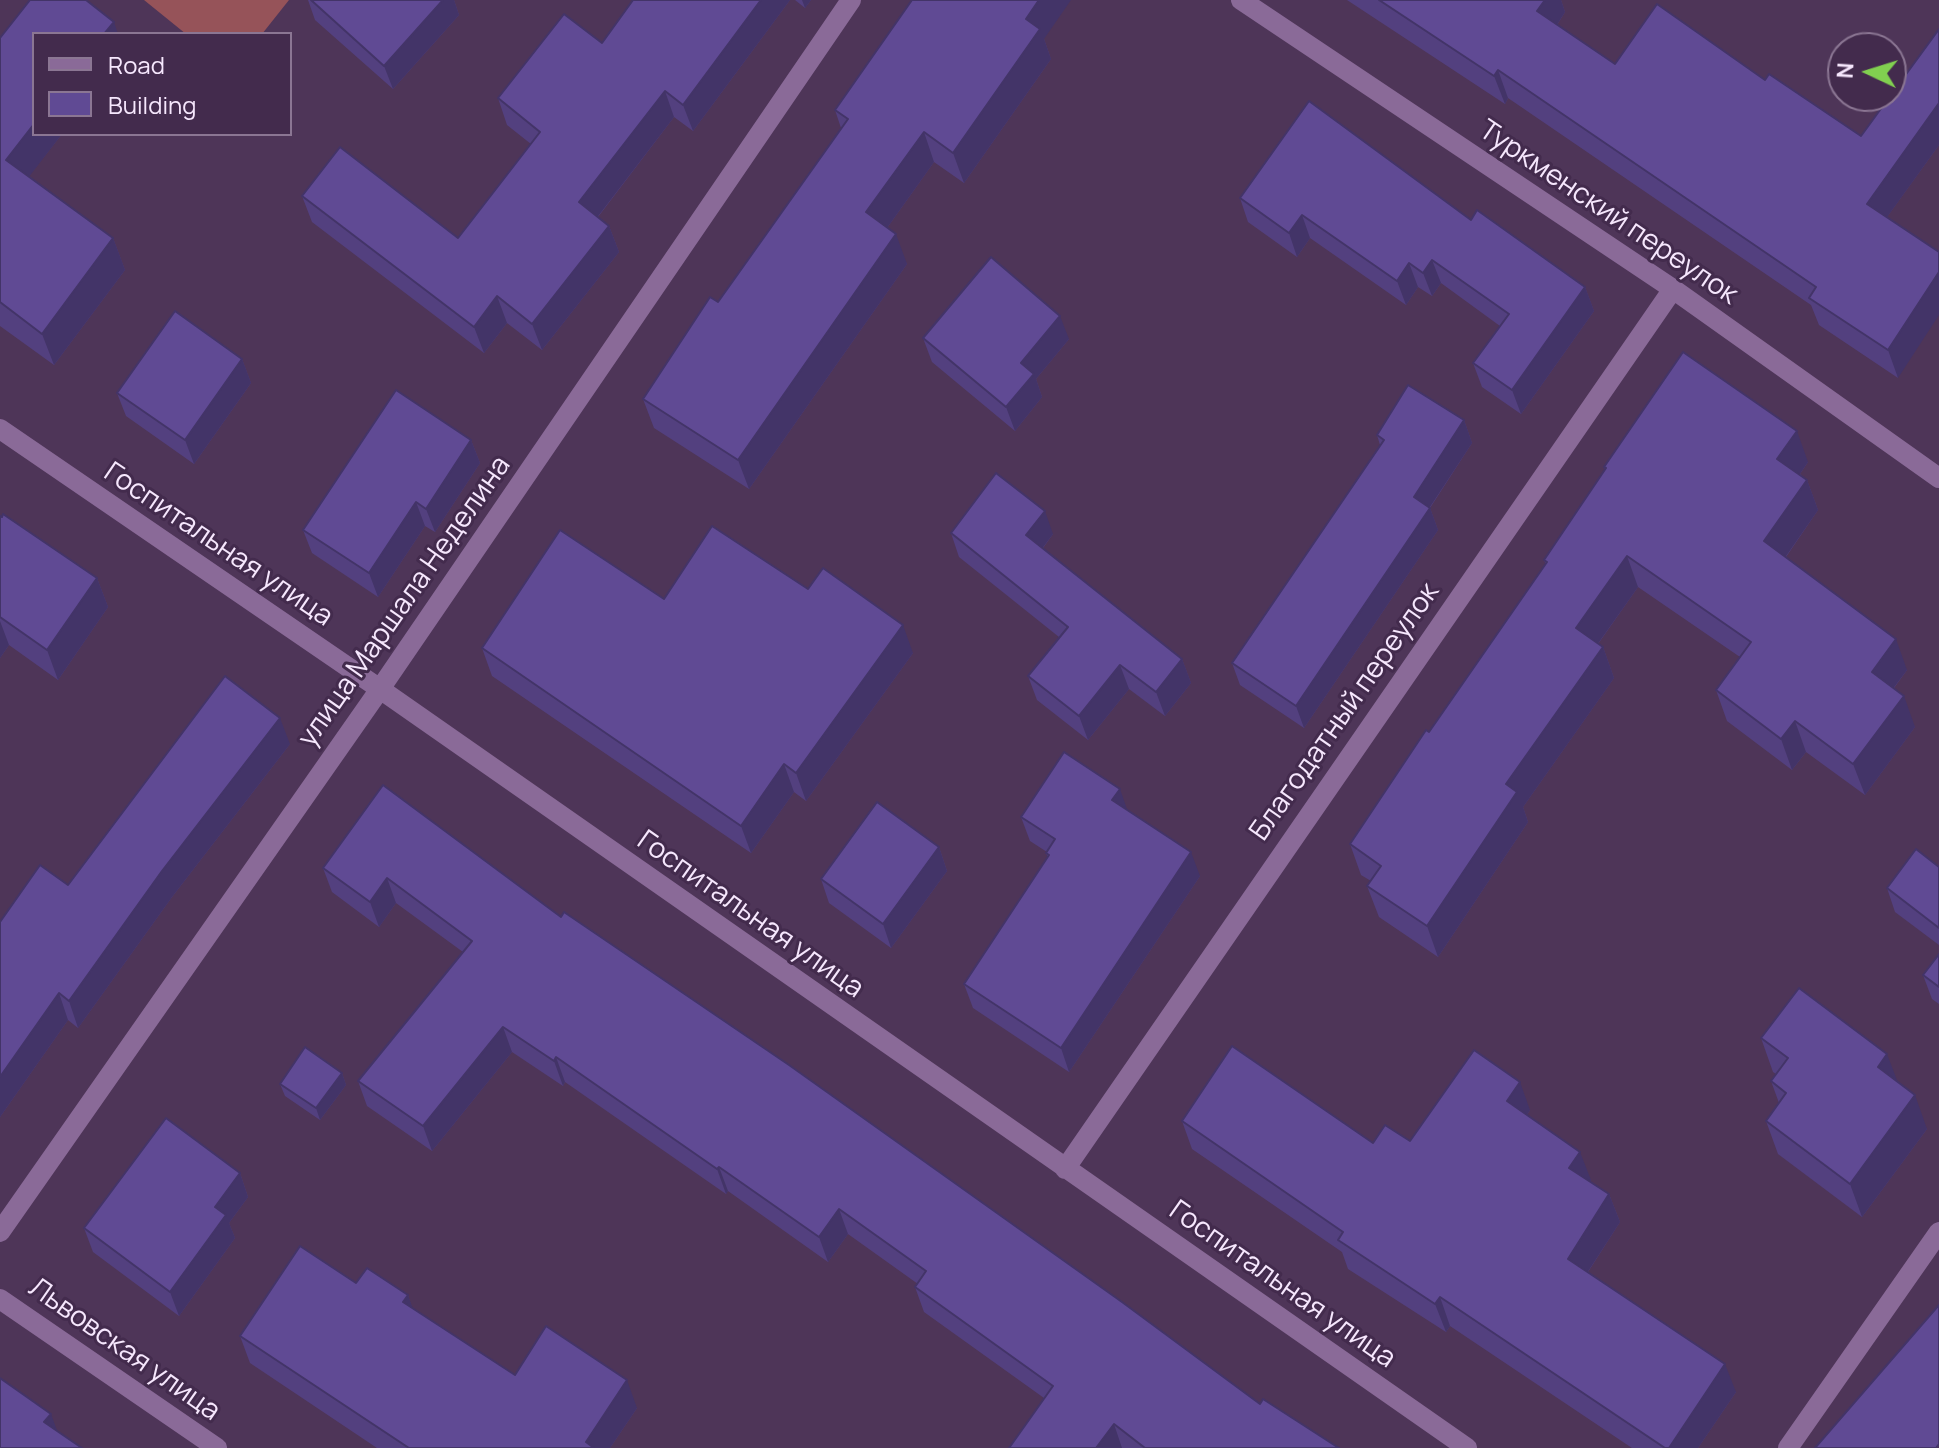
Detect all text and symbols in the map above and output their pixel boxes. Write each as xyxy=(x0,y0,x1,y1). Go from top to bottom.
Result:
legend xyxy=(32,32,292,136)
north arrow xyxy=(1827,32,1907,112)
text: Road xyxy=(108,48,165,81)
text: N xyxy=(1830,62,1861,79)
text: Building xyxy=(108,88,196,121)
street label: Туркменский переулок xyxy=(1472,114,1744,312)
street label: улица Маршала Неделина xyxy=(292,450,518,754)
street label: Госпитальная улица xyxy=(97,456,339,634)
street label: Благодатный переулок xyxy=(1243,577,1447,847)
street label: Госпитальная улица xyxy=(630,824,870,1006)
street label: Госпитальная улица xyxy=(1162,1194,1402,1376)
street label: Львовская улица xyxy=(22,1271,226,1429)

